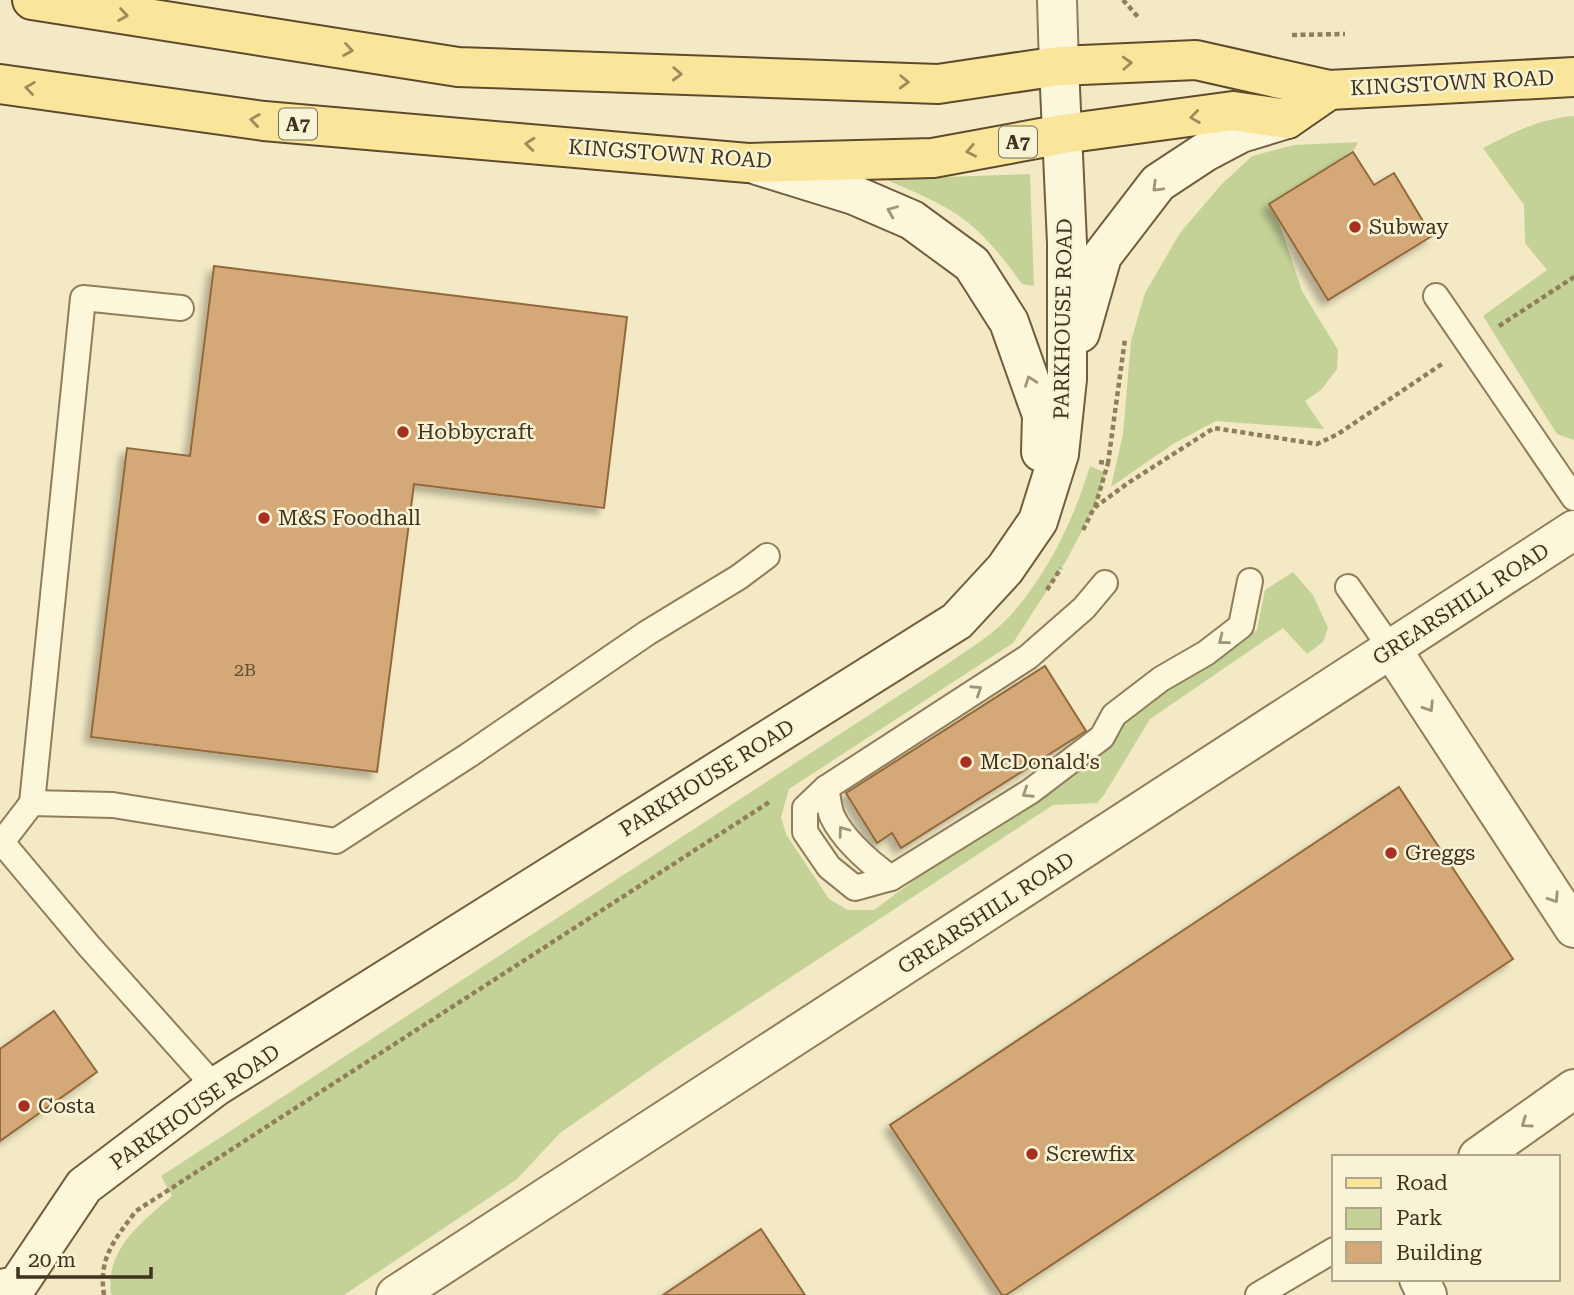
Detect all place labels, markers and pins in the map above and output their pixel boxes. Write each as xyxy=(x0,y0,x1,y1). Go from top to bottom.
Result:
place label: Subway xyxy=(1369,215,1449,239)
marker: Subway xyxy=(1347,219,1363,235)
place label: Hobbycraft xyxy=(417,420,534,444)
marker: Hobbycraft xyxy=(395,424,411,440)
place label: M&S Foodhall xyxy=(278,506,421,530)
marker: M&S Foodhall xyxy=(256,510,272,526)
place label: McDonald's xyxy=(980,750,1100,774)
marker: McDonald's xyxy=(958,754,974,770)
place label: Greggs xyxy=(1405,841,1475,865)
marker: Greggs xyxy=(1383,845,1399,861)
place label: Costa xyxy=(38,1094,96,1118)
marker: Costa xyxy=(16,1098,32,1114)
place label: Screwfix xyxy=(1046,1142,1135,1166)
marker: Screwfix xyxy=(1024,1146,1040,1162)

